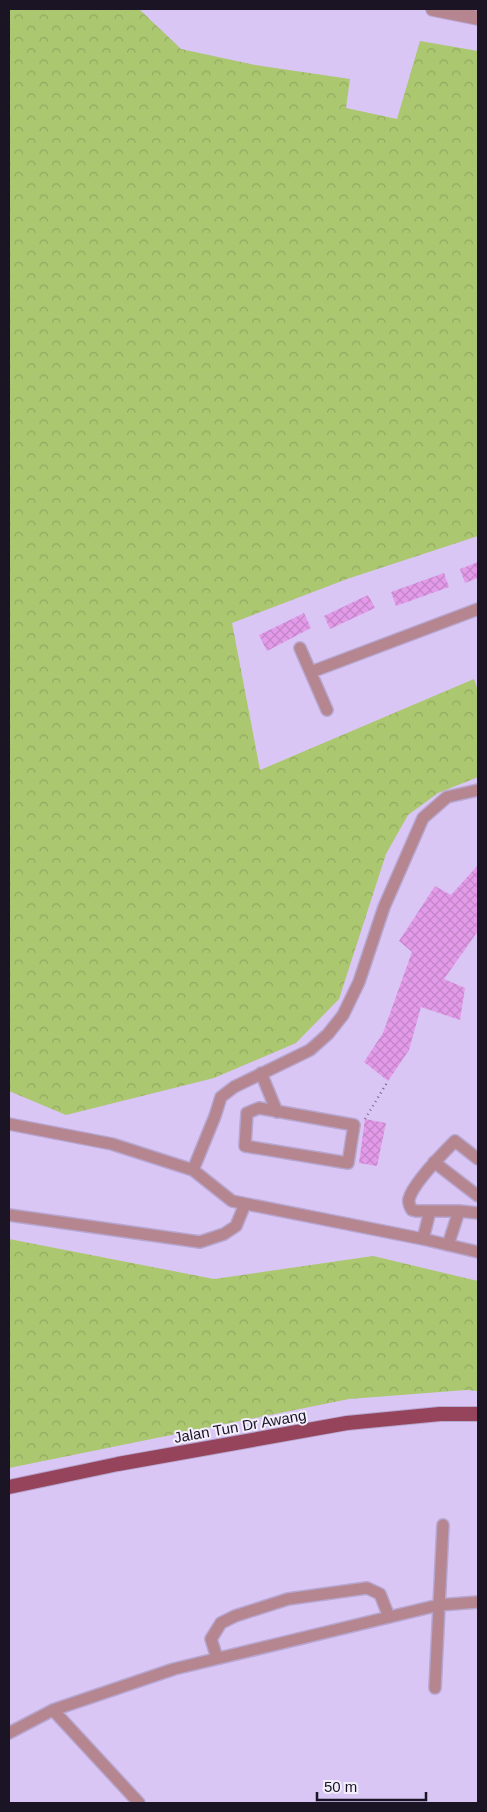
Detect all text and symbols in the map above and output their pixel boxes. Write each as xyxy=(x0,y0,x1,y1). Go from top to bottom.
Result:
street label: Jalan Tun Dr Awang xyxy=(173,1406,307,1446)
scale bar xyxy=(317,1770,426,1802)
text: 50 m xyxy=(324,1778,357,1795)

